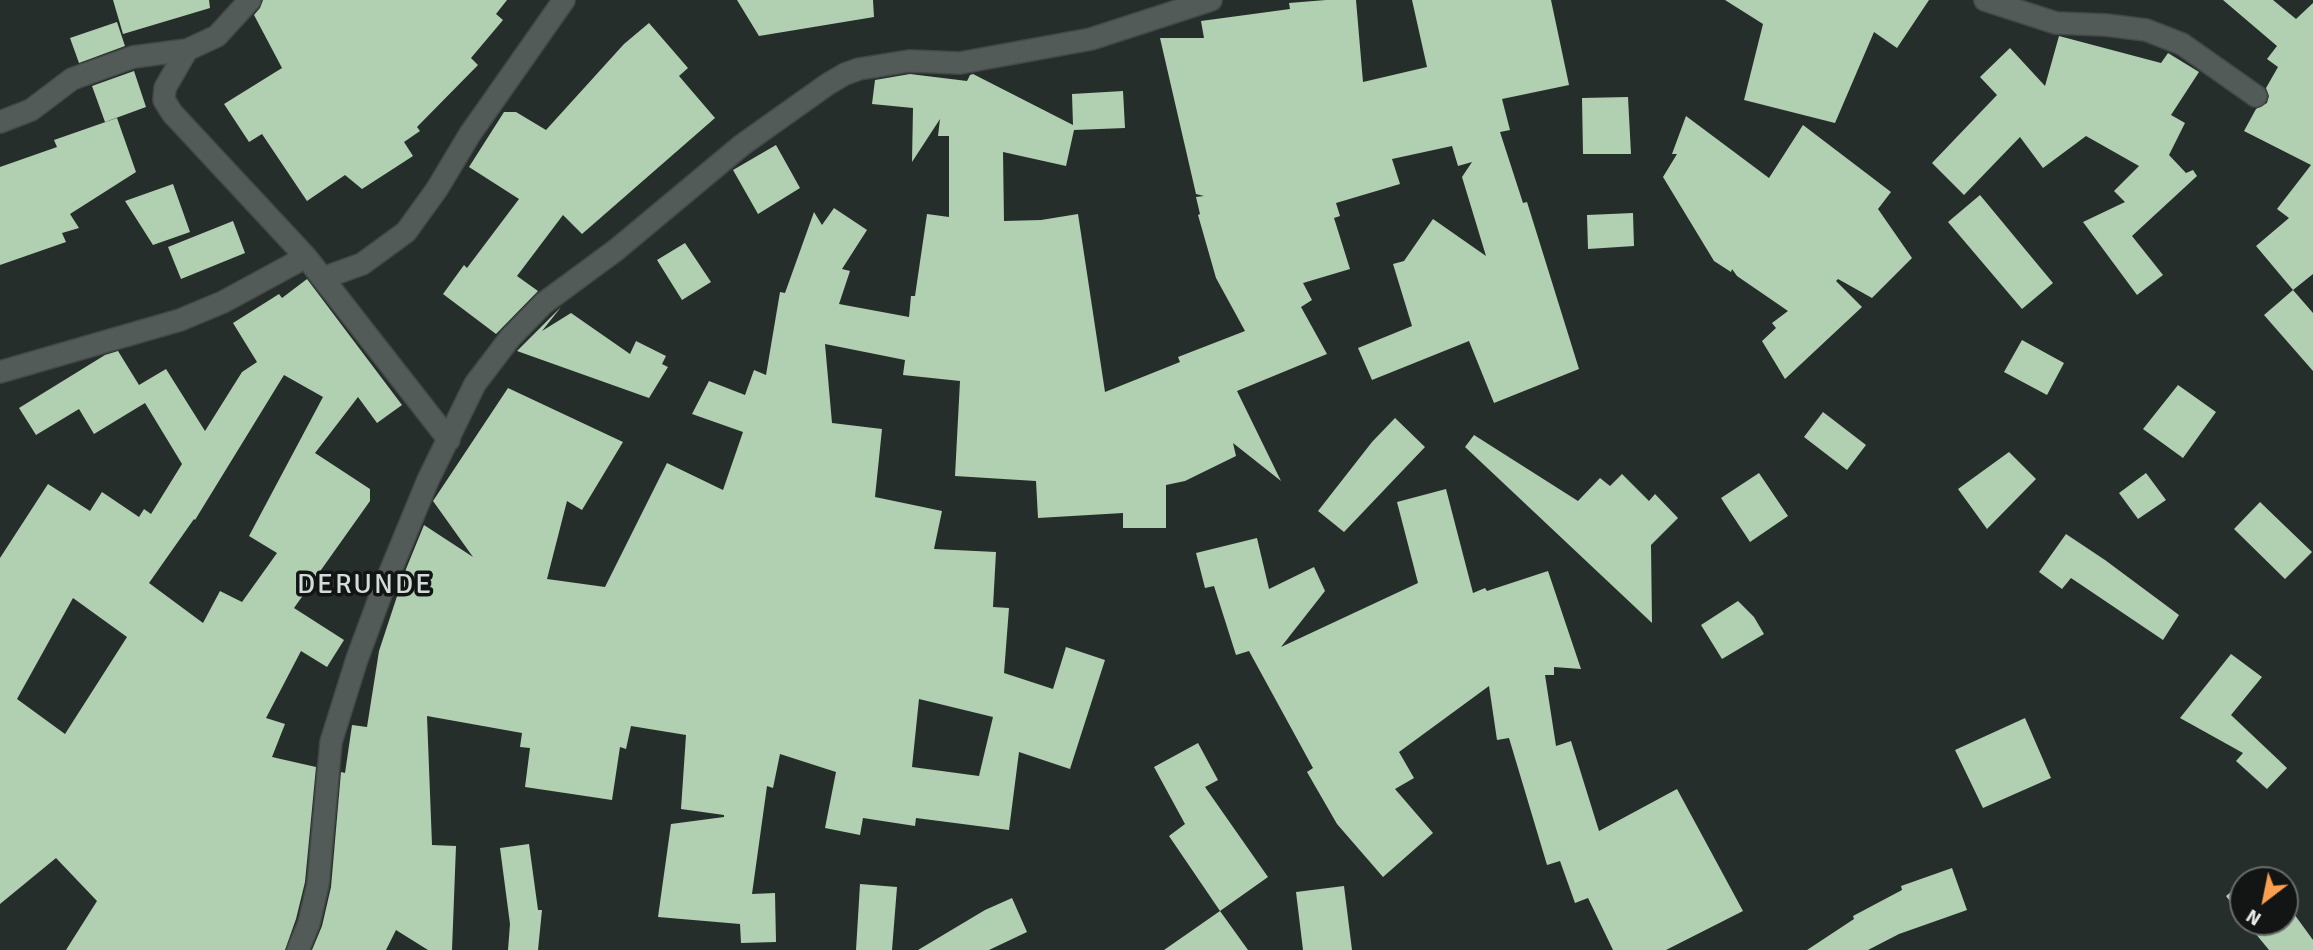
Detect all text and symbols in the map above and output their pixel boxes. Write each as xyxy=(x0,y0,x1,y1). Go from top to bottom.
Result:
district label: DERUNDE xyxy=(298,569,432,603)
north arrow xyxy=(2229,866,2299,936)
text: N xyxy=(2242,903,2266,931)

